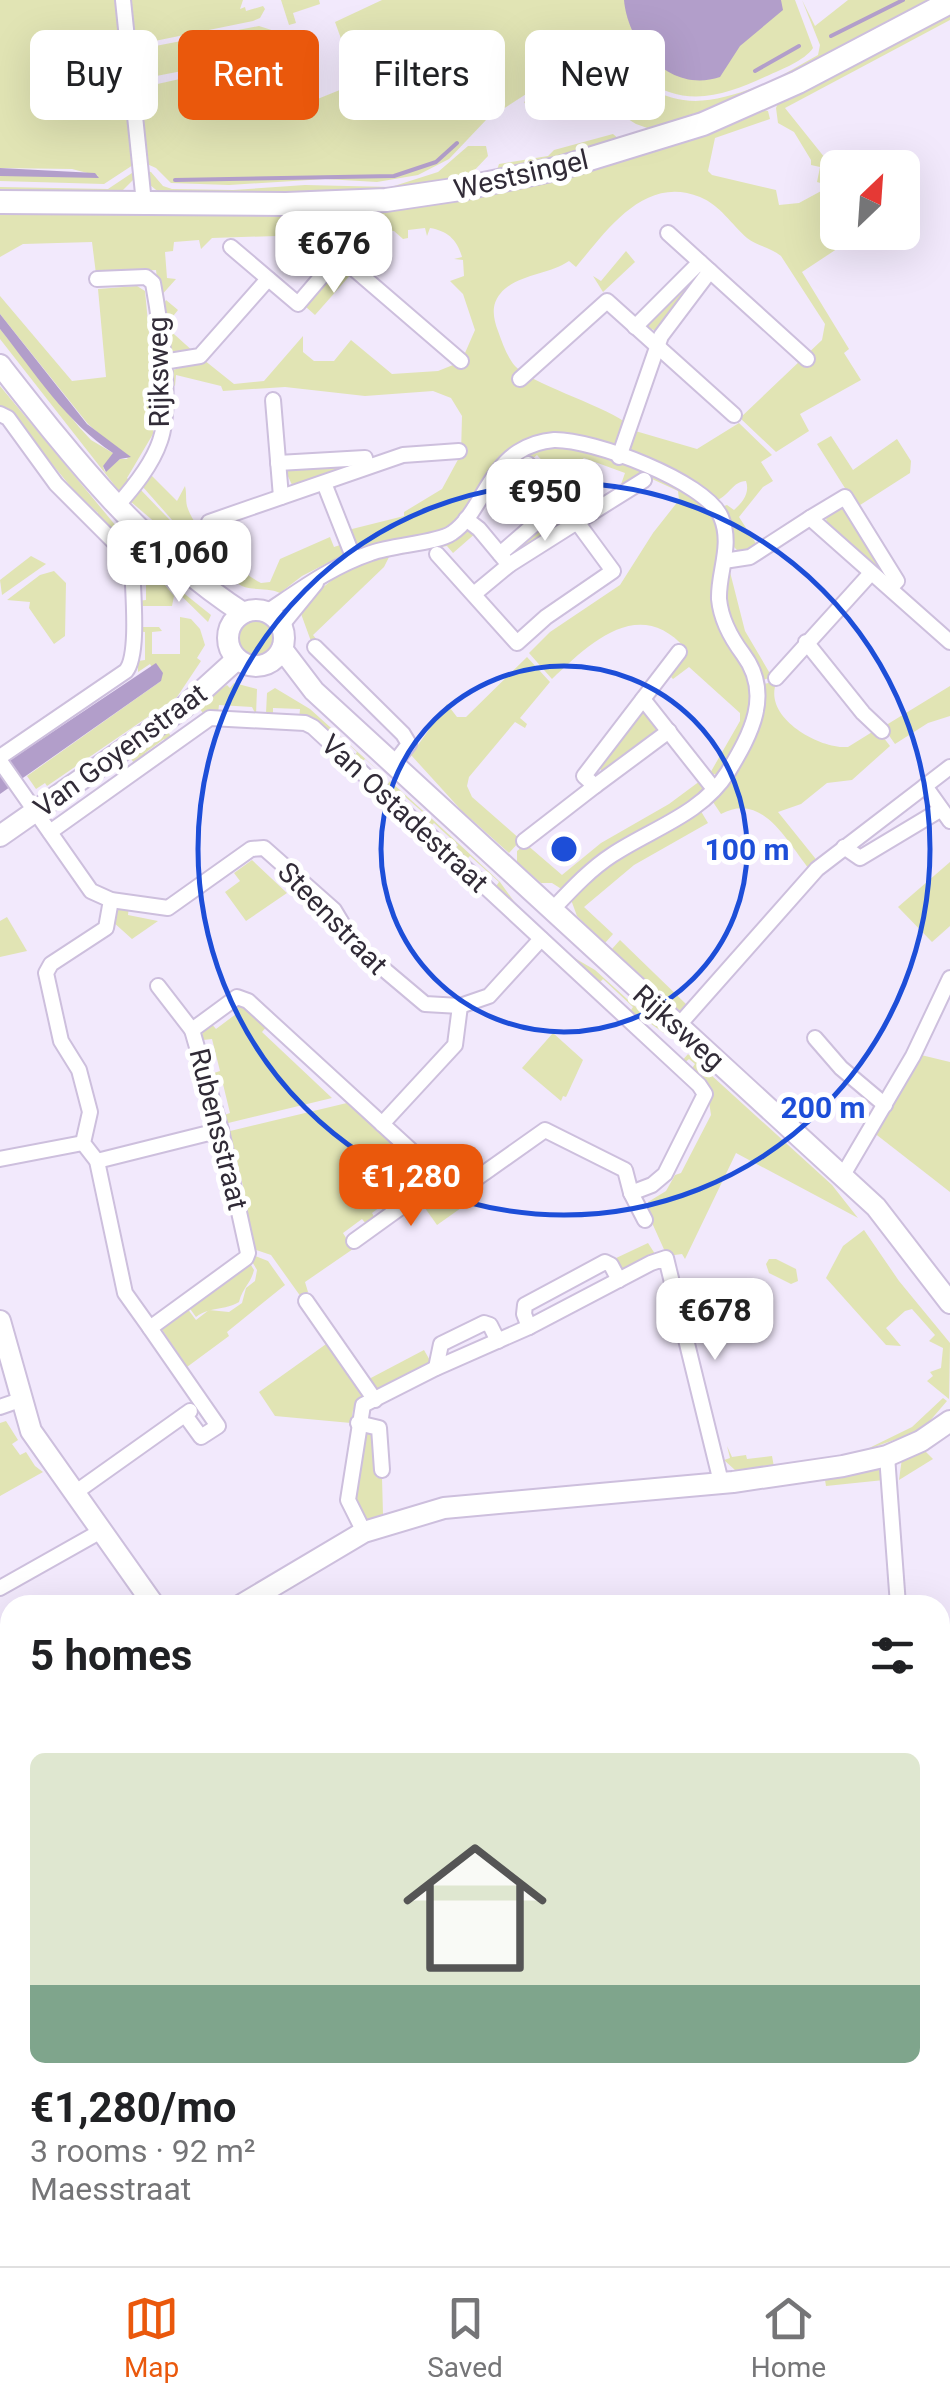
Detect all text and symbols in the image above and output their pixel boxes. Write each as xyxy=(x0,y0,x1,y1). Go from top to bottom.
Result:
chip: Buy xyxy=(30,30,158,120)
chip: Rent xyxy=(178,30,319,120)
chip: Filters xyxy=(339,30,505,120)
chip: New xyxy=(525,30,665,120)
street label: Westsingel xyxy=(451,143,592,206)
north arrow xyxy=(820,150,920,250)
map controls xyxy=(820,150,920,250)
pin: €676 xyxy=(275,211,393,296)
text: €676 xyxy=(297,224,371,262)
street label: Rijksweg xyxy=(141,316,176,428)
pin: €950 xyxy=(486,459,604,544)
text: €950 xyxy=(508,472,582,510)
pin: €1,060 xyxy=(98,520,260,605)
text: €1,060 xyxy=(129,533,229,571)
street label: Van Goyenstraat xyxy=(28,677,213,824)
street label: Van Ostadestraat xyxy=(315,728,495,899)
centre of rings xyxy=(546,831,582,867)
text: 100 m xyxy=(704,832,790,867)
street label: Steenstraat xyxy=(271,855,394,981)
street label: Rijksweg xyxy=(626,978,731,1077)
street label: Rubensstraat xyxy=(183,1045,255,1213)
text: 200 m xyxy=(780,1090,866,1125)
pin: €1,280 xyxy=(330,1144,492,1229)
text: €1,280 xyxy=(361,1157,461,1195)
pin: €678 xyxy=(656,1278,774,1363)
text: €678 xyxy=(678,1291,752,1329)
icon: filters xyxy=(865,1628,920,1683)
text: 5 homes xyxy=(30,1631,192,1680)
icon: home xyxy=(385,1818,565,1998)
text: €1,280/mo xyxy=(30,2083,237,2132)
text: 3 rooms · 92 m² xyxy=(30,2132,255,2170)
text: Maesstraat xyxy=(30,2170,191,2208)
tab: Map xyxy=(124,2291,179,2384)
tab: Saved xyxy=(427,2291,503,2384)
tab: Home xyxy=(751,2291,826,2384)

